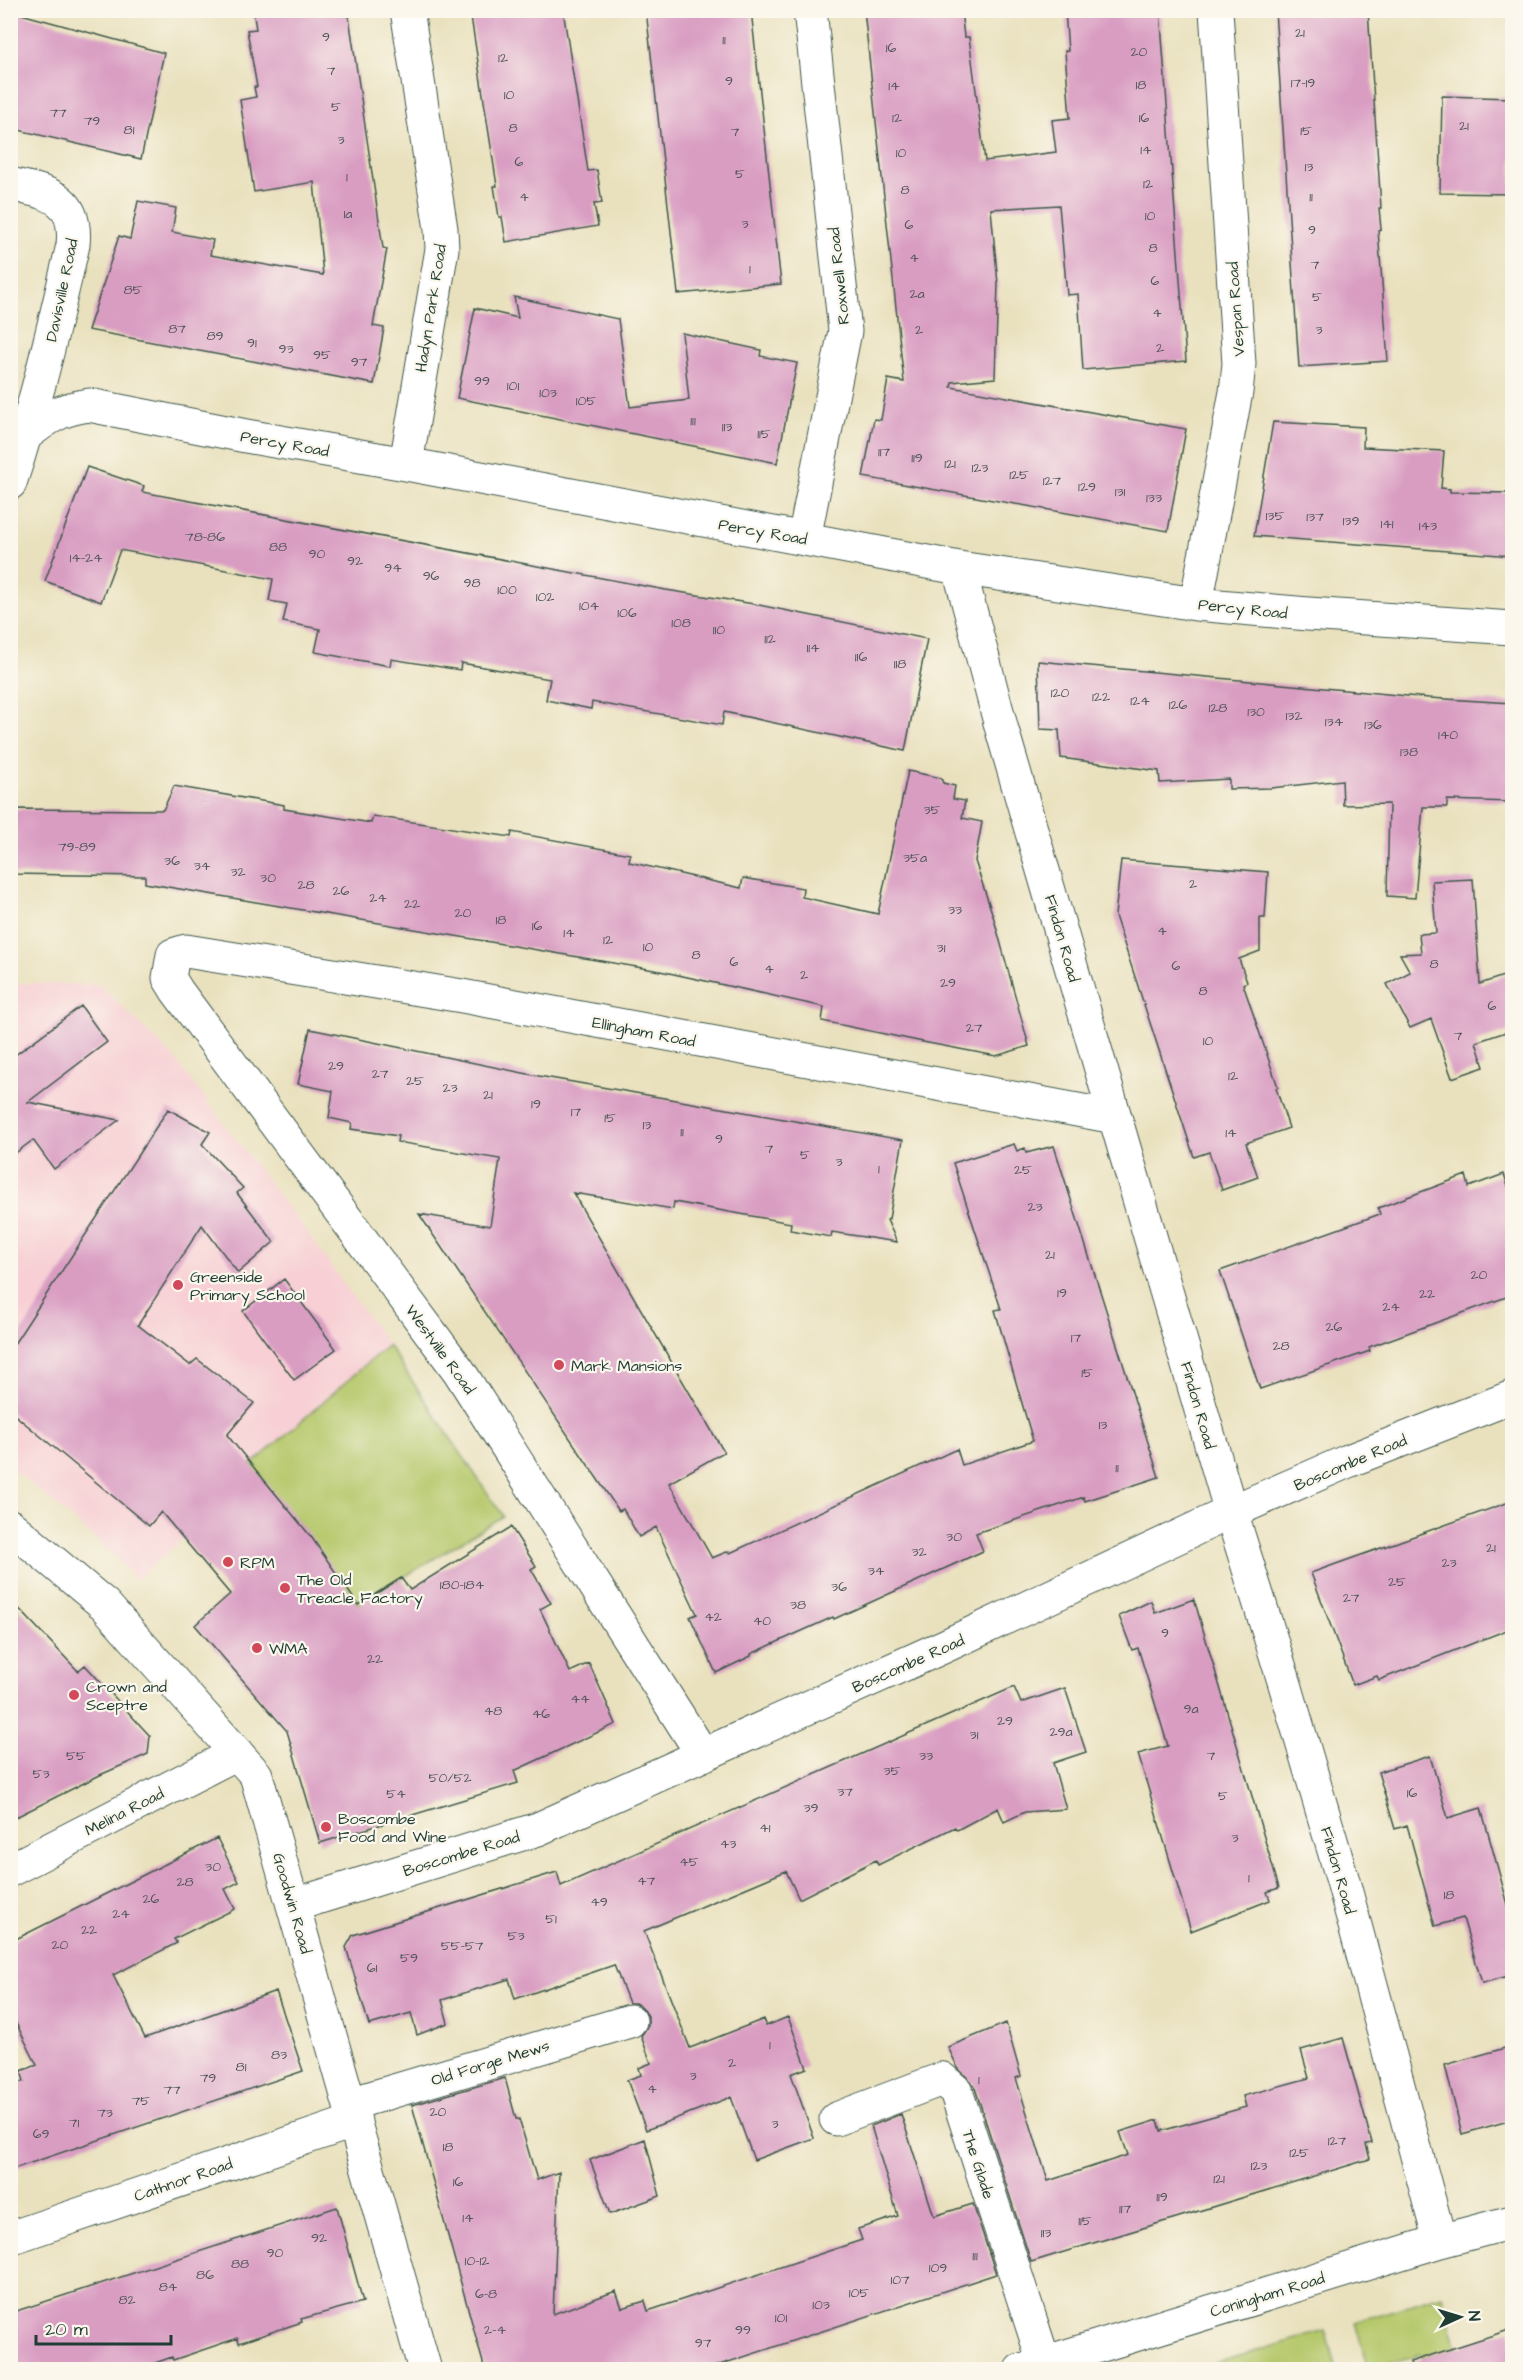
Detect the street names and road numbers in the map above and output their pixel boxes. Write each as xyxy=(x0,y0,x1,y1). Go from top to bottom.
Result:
street label: Roxwell Road xyxy=(823,226,855,326)
street label: Davisville Road xyxy=(40,237,84,344)
street label: Hadyn Park Road xyxy=(410,243,453,374)
street label: Vespan Road xyxy=(1222,261,1250,357)
street label: Percy Road xyxy=(239,425,331,464)
street label: Percy Road xyxy=(717,513,809,552)
street label: Percy Road xyxy=(1197,593,1289,626)
street label: Findon Road xyxy=(1039,892,1085,984)
street label: Ellingham Road xyxy=(590,1011,697,1054)
street label: Westville Road xyxy=(400,1300,480,1399)
street label: Findon Road xyxy=(1175,1359,1221,1451)
street label: Boscombe Road xyxy=(1291,1429,1410,1497)
street label: Boscombe Road xyxy=(849,1629,968,1699)
street label: Melina Road xyxy=(81,1783,168,1841)
street label: Findon Road xyxy=(1315,1824,1361,1916)
street label: Boscombe Road xyxy=(400,1826,522,1882)
street label: Goodwin Road xyxy=(267,1850,317,1956)
street label: Old Forge Mews xyxy=(428,2034,553,2092)
street label: The Glade xyxy=(957,2127,1000,2202)
street label: Cathnor Road xyxy=(131,2153,236,2207)
street label: Coningham Road xyxy=(1207,2267,1328,2324)

